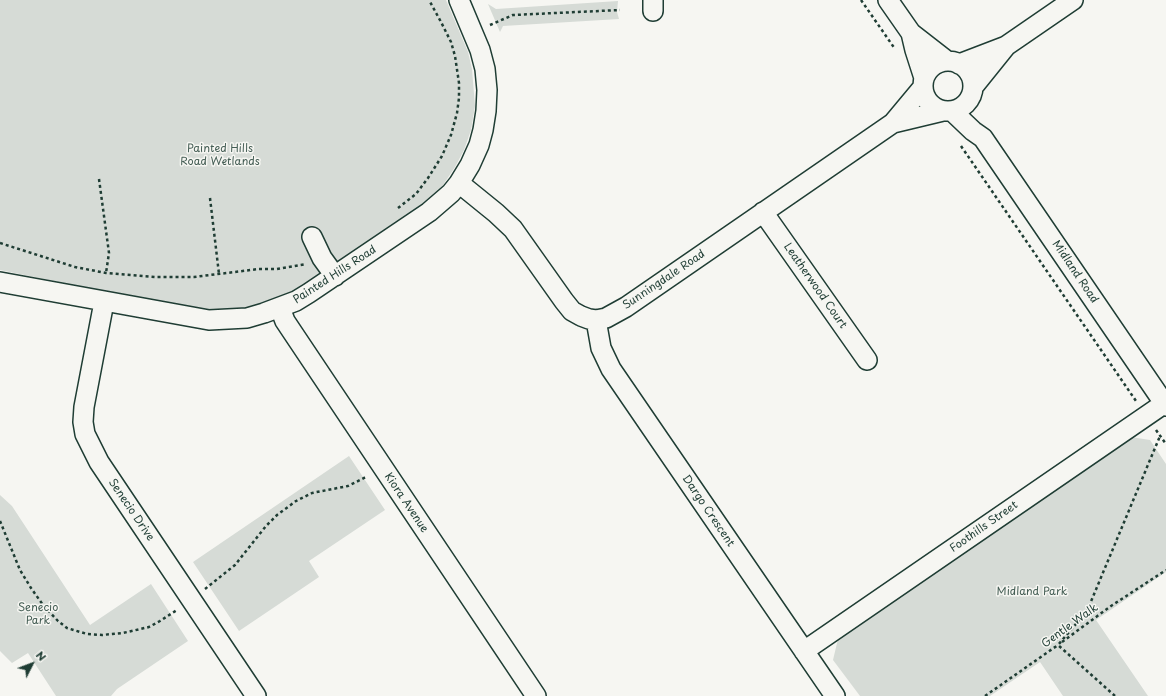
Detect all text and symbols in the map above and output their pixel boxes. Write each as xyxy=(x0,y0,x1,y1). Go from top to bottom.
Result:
park label: Painted Hills Road Wetlands xyxy=(180,142,260,168)
street label: Midland Road xyxy=(1049,238,1101,306)
street label: Leatherwood Court xyxy=(781,241,849,331)
street label: Painted Hills Road xyxy=(291,243,379,307)
street label: Sunningdale Road xyxy=(620,248,708,312)
street label: Kiora Avenue xyxy=(381,471,431,535)
street label: Dargo Crescent xyxy=(679,473,737,549)
street label: Senecio Drive xyxy=(105,476,157,544)
street label: Foothills Street xyxy=(947,499,1021,555)
park label: Midland Park xyxy=(997,585,1067,599)
park label: Senecio Park xyxy=(18,601,58,627)
street label: Gentle Walk xyxy=(1039,601,1101,651)
north arrow xyxy=(12,644,52,684)
text: N xyxy=(32,647,51,665)

